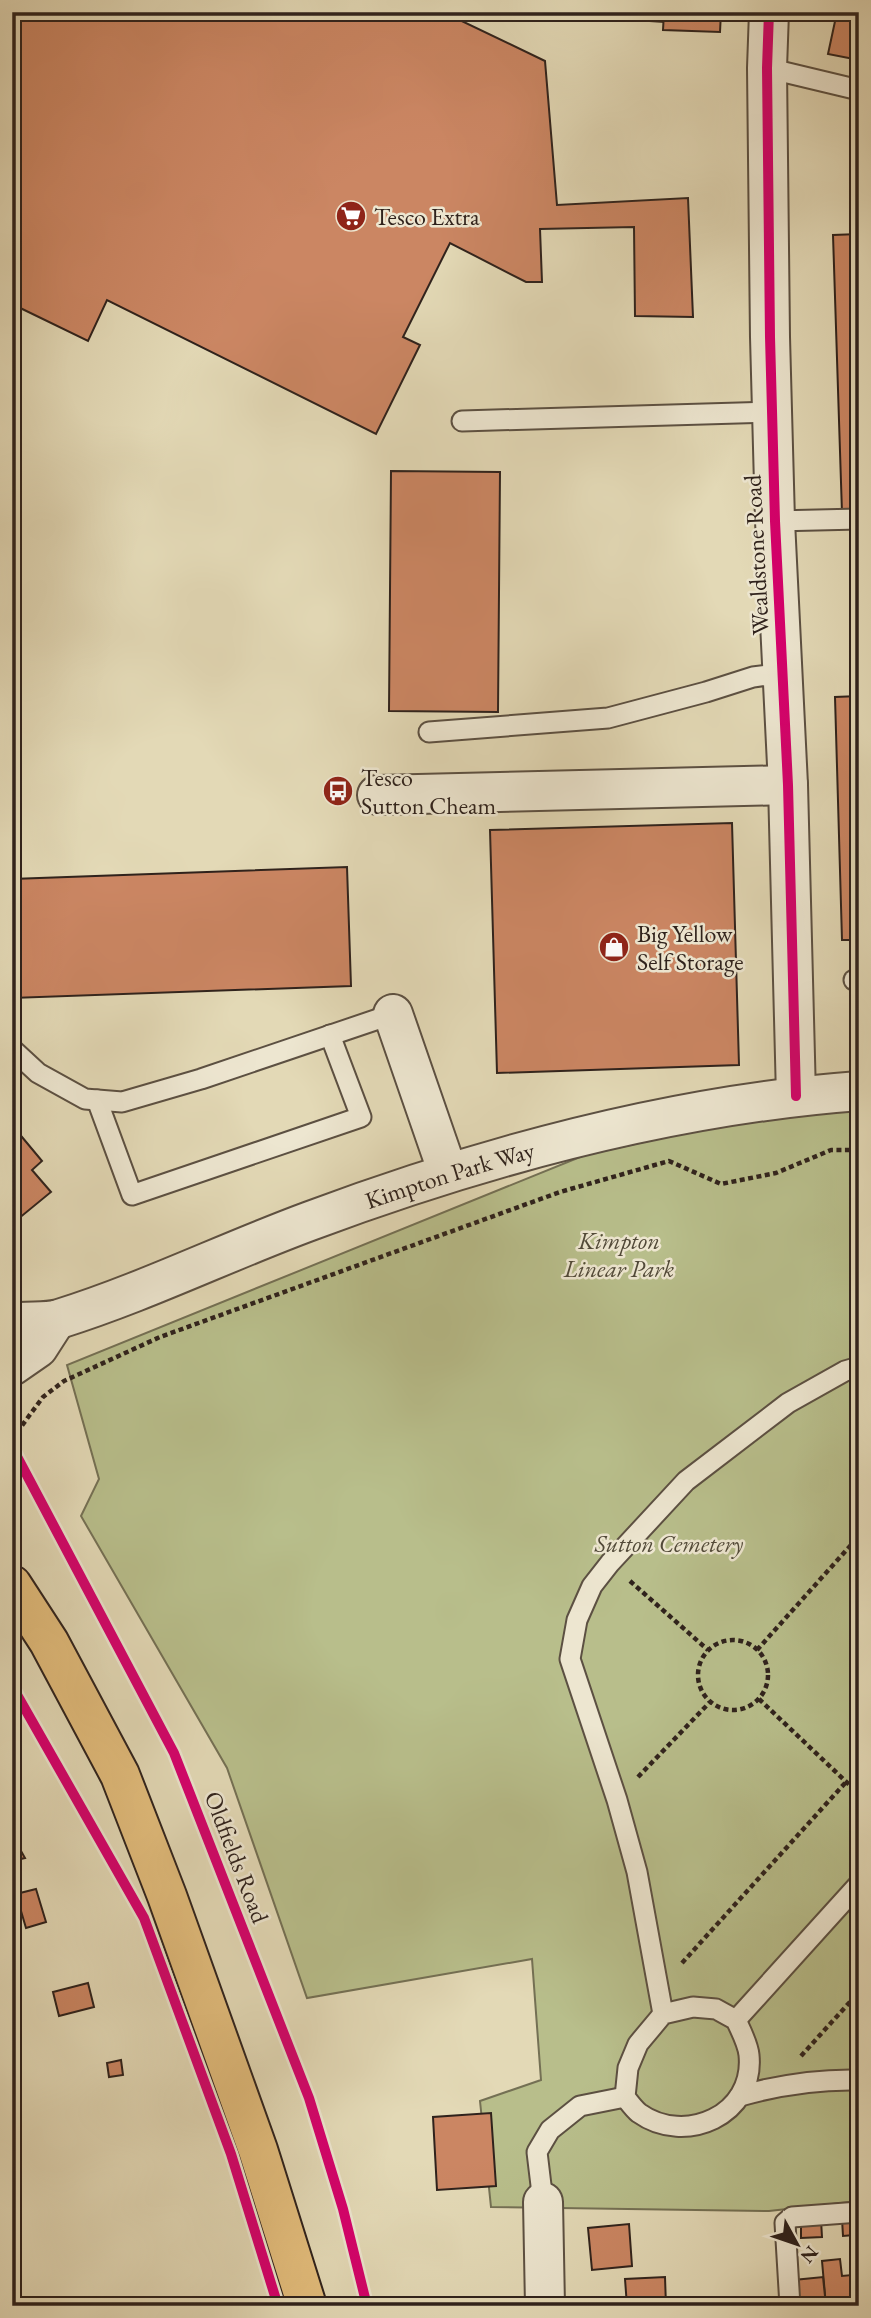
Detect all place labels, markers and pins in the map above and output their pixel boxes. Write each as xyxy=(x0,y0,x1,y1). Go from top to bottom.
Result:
supermarket icon: Tesco Extra xyxy=(334,199,368,233)
place label: Tesco Extra xyxy=(374,201,480,232)
place label: Tesco Sutton Cheam xyxy=(361,762,497,821)
bus stop icon: Tesco Sutton Cheam xyxy=(321,774,355,808)
place label: Big Yellow Self Storage xyxy=(637,918,744,977)
shop icon: Big Yellow Self Storage xyxy=(597,930,631,964)

